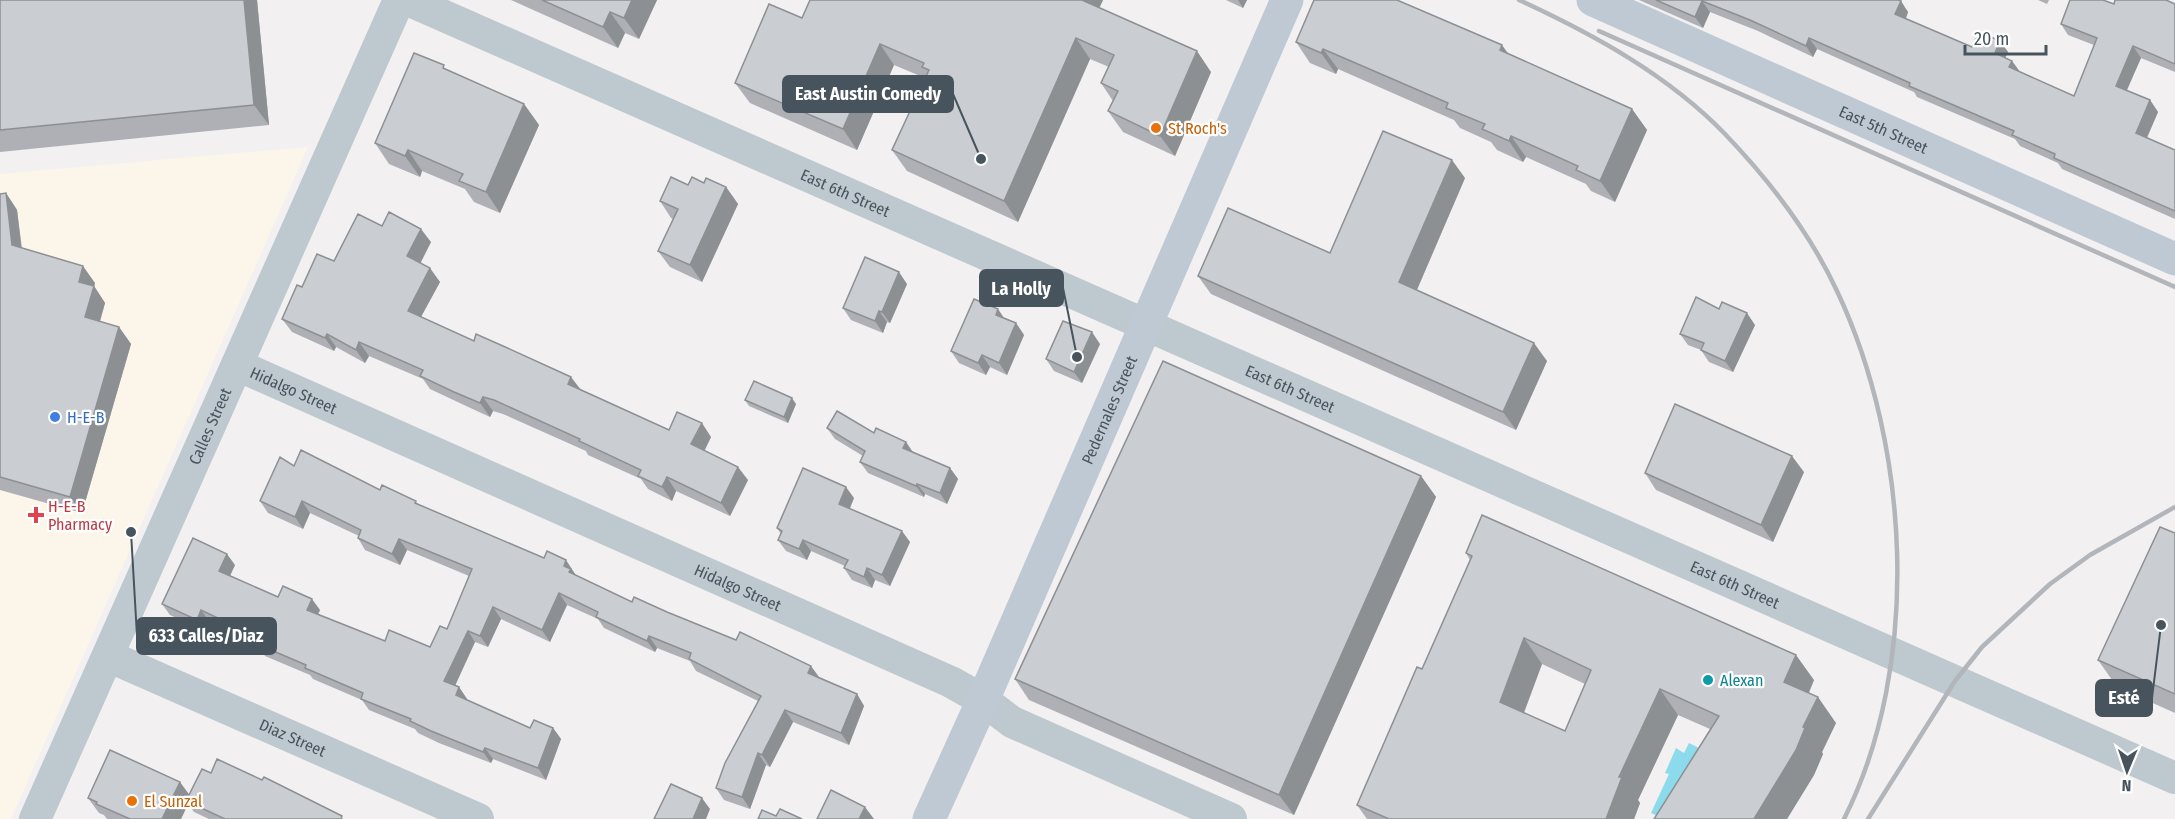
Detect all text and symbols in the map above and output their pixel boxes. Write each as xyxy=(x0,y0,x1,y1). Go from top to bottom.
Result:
scale bar xyxy=(1965,18,2046,56)
text: 20 m xyxy=(1974,28,2009,50)
callout: East Austin Comedy xyxy=(783,76,953,112)
text: East Austin Comedy xyxy=(795,83,942,105)
street label: East 5th Street xyxy=(1836,102,1931,158)
place label: St Roch's xyxy=(1168,119,1227,138)
marker: St Roch's xyxy=(1149,121,1163,135)
street label: East 6th Street xyxy=(798,165,894,221)
callout: La Holly xyxy=(980,270,1063,306)
text: La Holly xyxy=(991,278,1051,300)
street label: Pedernales Street xyxy=(1078,352,1142,467)
street label: East 6th Street xyxy=(1242,361,1338,417)
street label: Hidalgo Street xyxy=(247,363,341,418)
street label: Calles Street xyxy=(185,384,236,468)
place label: H-E-B xyxy=(67,408,105,427)
marker: H-E-B xyxy=(48,410,62,424)
place label: H-E-B Pharmacy xyxy=(48,497,113,534)
marker: H-E-B Pharmacy xyxy=(29,508,43,522)
street label: East 6th Street xyxy=(1687,557,1783,613)
street label: Hidalgo Street xyxy=(691,560,785,616)
callout: 633 Calles/Diaz xyxy=(137,618,276,654)
text: 633 Calles/Diaz xyxy=(148,625,264,647)
place label: Alexan xyxy=(1720,671,1763,690)
marker: Alexan xyxy=(1701,673,1715,687)
callout: Esté xyxy=(2096,680,2152,716)
text: Esté xyxy=(2108,687,2140,709)
street label: Diaz Street xyxy=(257,715,330,761)
north arrow xyxy=(2097,741,2157,801)
text: N xyxy=(2121,776,2132,795)
place label: El Sunzal xyxy=(144,792,202,811)
marker: El Sunzal xyxy=(125,794,139,808)

